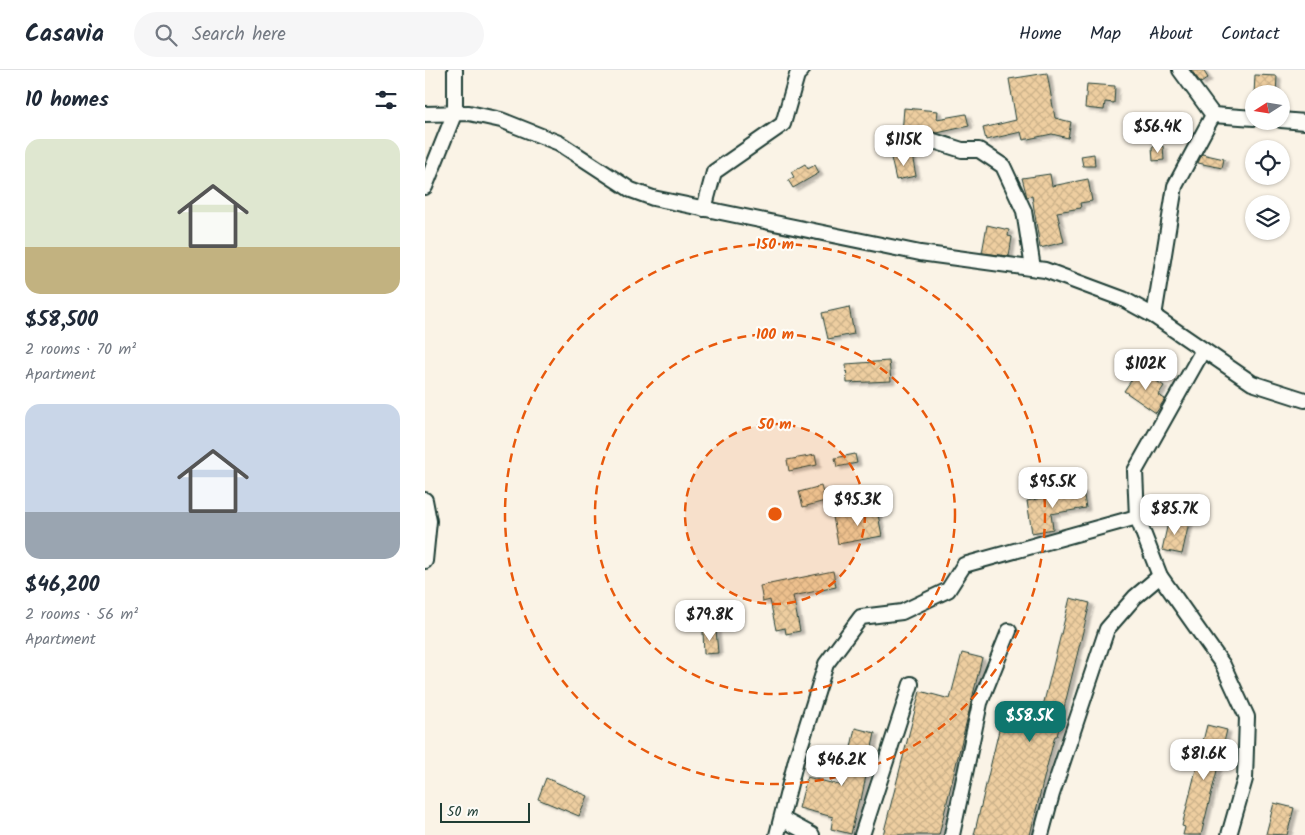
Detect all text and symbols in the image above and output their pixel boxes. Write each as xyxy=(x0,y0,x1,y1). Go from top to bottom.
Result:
search box xyxy=(134,12,484,57)
text: Casavia xyxy=(25,15,104,54)
text: Search here xyxy=(192,20,286,50)
text: Home xyxy=(1019,20,1062,49)
text: Map xyxy=(1090,20,1121,49)
text: About xyxy=(1149,20,1193,49)
text: Contact xyxy=(1221,20,1280,49)
icon: search xyxy=(152,21,180,49)
text: 10 homes xyxy=(25,84,109,117)
north arrow xyxy=(1245,85,1290,130)
map controls xyxy=(1245,85,1290,240)
icon: filters xyxy=(372,86,400,114)
pin: $56.4K xyxy=(1117,112,1199,154)
text: $56.4K xyxy=(1134,115,1182,140)
pin: $115K xyxy=(869,124,939,167)
text: $115K xyxy=(886,128,922,153)
button: locate xyxy=(1245,140,1290,185)
icon: home xyxy=(168,171,258,261)
button: layers xyxy=(1245,195,1290,240)
text: 150 m xyxy=(756,233,794,257)
text: $58,500 xyxy=(25,304,98,337)
text: 100 m xyxy=(756,323,794,347)
text: 2 rooms · 70 m² xyxy=(25,337,136,362)
pin: $102K xyxy=(1111,348,1181,391)
text: $102K xyxy=(1125,352,1167,377)
text: Apartment xyxy=(25,362,96,387)
text: 50 m xyxy=(757,413,792,437)
icon: home xyxy=(168,436,258,526)
pin: $95.5K xyxy=(1012,466,1094,509)
text: $95.5K xyxy=(1029,470,1077,495)
pin: $95.3K xyxy=(817,484,899,527)
text: $95.3K xyxy=(834,488,882,513)
pin: $85.7K xyxy=(1134,494,1216,536)
text: $85.7K xyxy=(1151,497,1199,522)
centre of rings xyxy=(766,505,784,523)
text: $46,200 xyxy=(25,569,100,602)
pin: $79.8K xyxy=(669,600,751,642)
text: 2 rooms · 56 m² xyxy=(25,602,138,627)
text: $79.8K xyxy=(686,603,734,628)
text: Apartment xyxy=(25,627,96,652)
pin: $58.5K xyxy=(989,700,1071,743)
text: $58.5K xyxy=(1006,704,1054,729)
pin: $81.6K xyxy=(1163,738,1245,781)
text: $81.6K xyxy=(1181,742,1227,767)
pin: $46.2K xyxy=(801,744,883,787)
text: $46.2K xyxy=(817,748,867,773)
scale bar xyxy=(440,800,530,823)
text: 50 m xyxy=(447,801,478,823)

